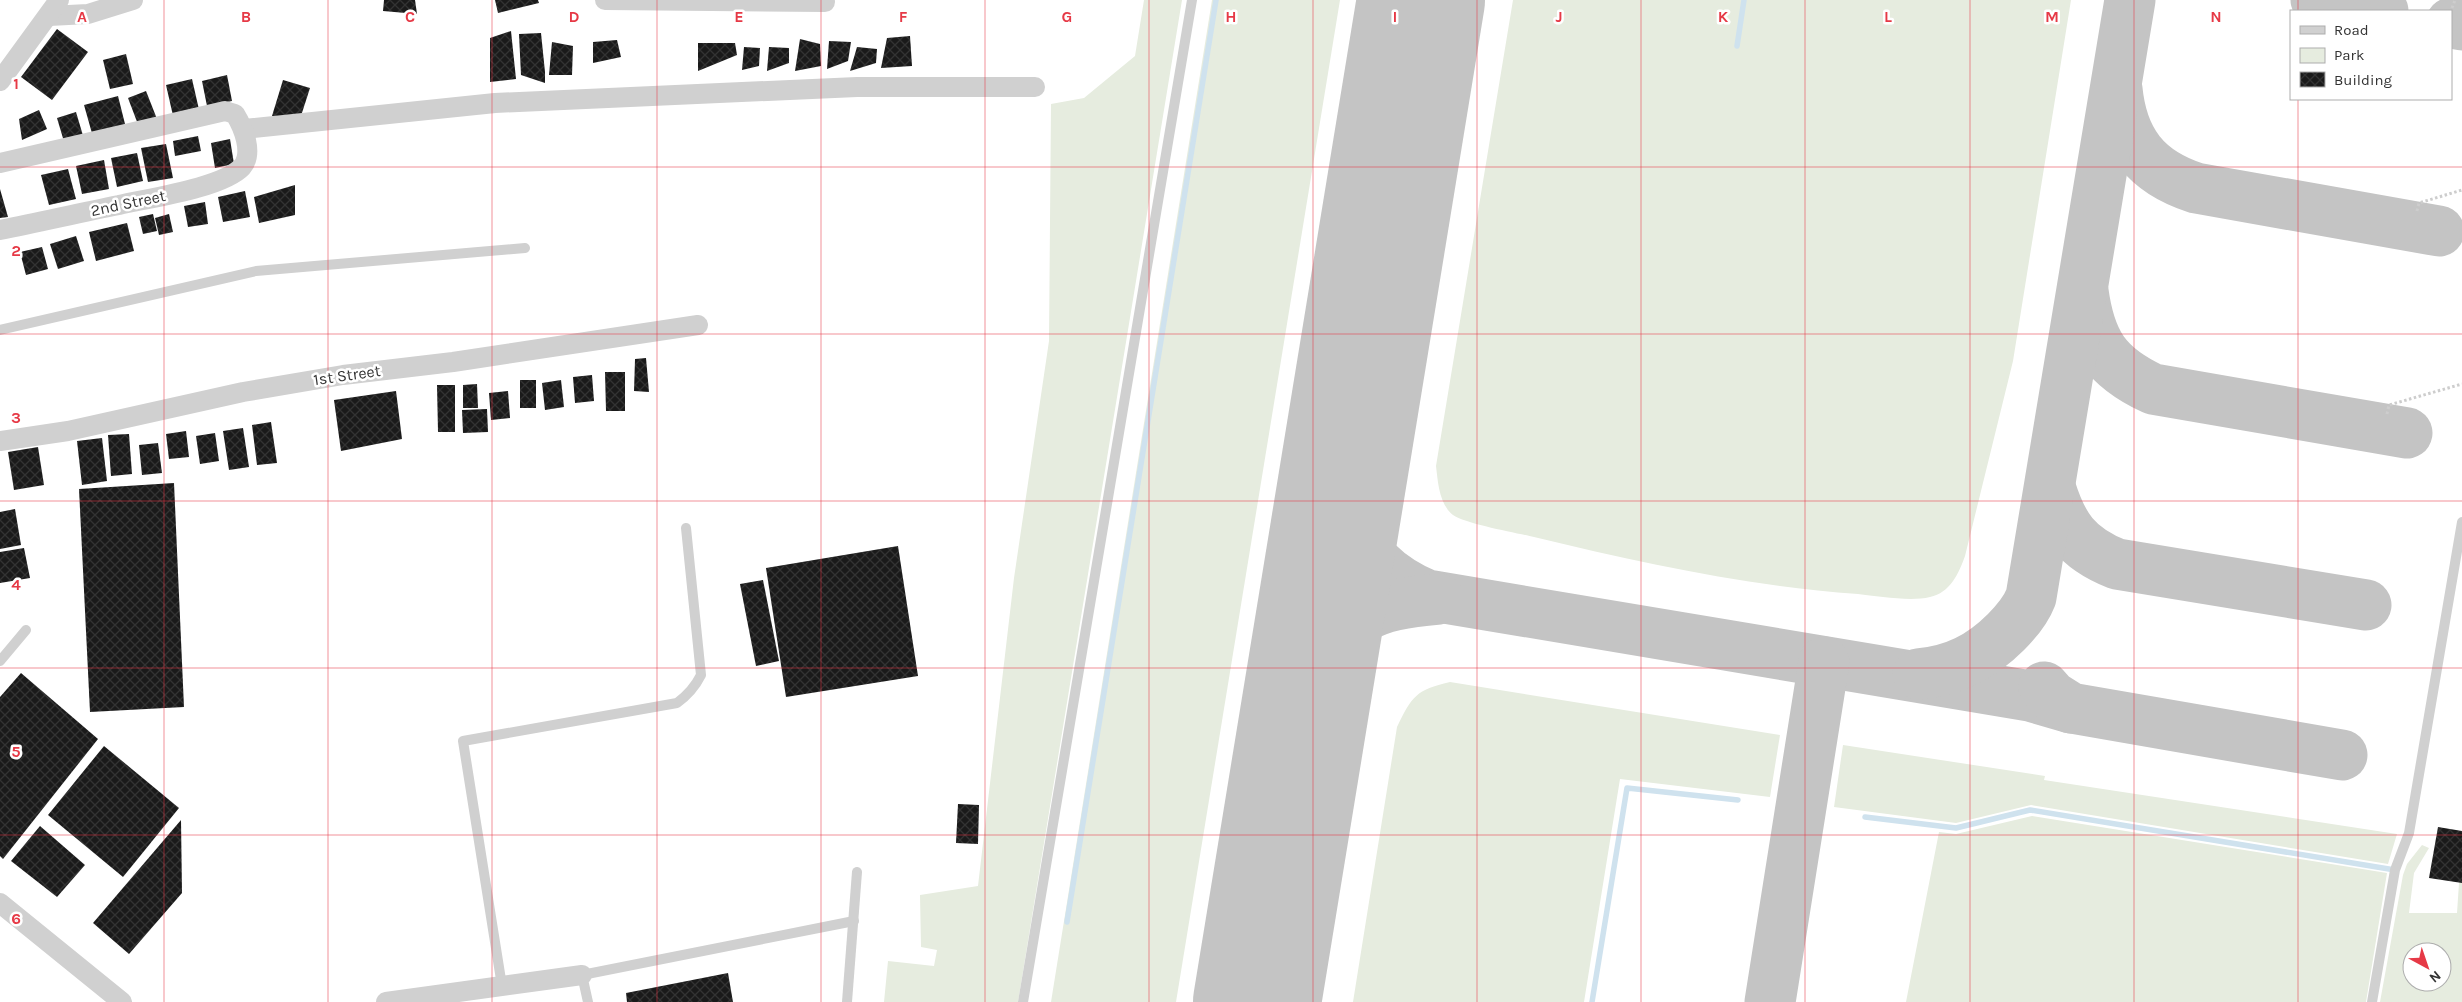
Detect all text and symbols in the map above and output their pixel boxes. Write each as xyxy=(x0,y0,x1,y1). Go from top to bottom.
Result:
text: A xyxy=(77,7,87,26)
text: B xyxy=(241,7,251,26)
text: C xyxy=(405,7,415,26)
text: D xyxy=(569,7,580,26)
text: E xyxy=(734,7,744,26)
text: F xyxy=(899,7,908,26)
text: G xyxy=(1062,7,1072,26)
text: H xyxy=(1225,7,1237,26)
text: I xyxy=(1393,7,1397,26)
text: J xyxy=(1555,7,1563,26)
text: K xyxy=(1718,7,1729,26)
text: L xyxy=(1884,7,1892,26)
text: M xyxy=(2045,7,2059,26)
text: N xyxy=(2210,7,2222,26)
legend xyxy=(2290,10,2452,100)
text: Road xyxy=(2334,21,2369,39)
text: Park xyxy=(2334,46,2364,64)
text: Building xyxy=(2334,71,2392,89)
text: 1 xyxy=(13,74,19,93)
street label: 2nd Street xyxy=(89,186,167,220)
text: 2 xyxy=(11,241,21,260)
street label: 1st Street xyxy=(312,361,382,389)
text: 3 xyxy=(11,408,21,427)
text: 4 xyxy=(11,575,21,594)
text: 5 xyxy=(11,742,21,761)
text: 6 xyxy=(11,909,21,928)
north arrow xyxy=(2402,942,2452,992)
text: N xyxy=(2426,967,2444,986)

